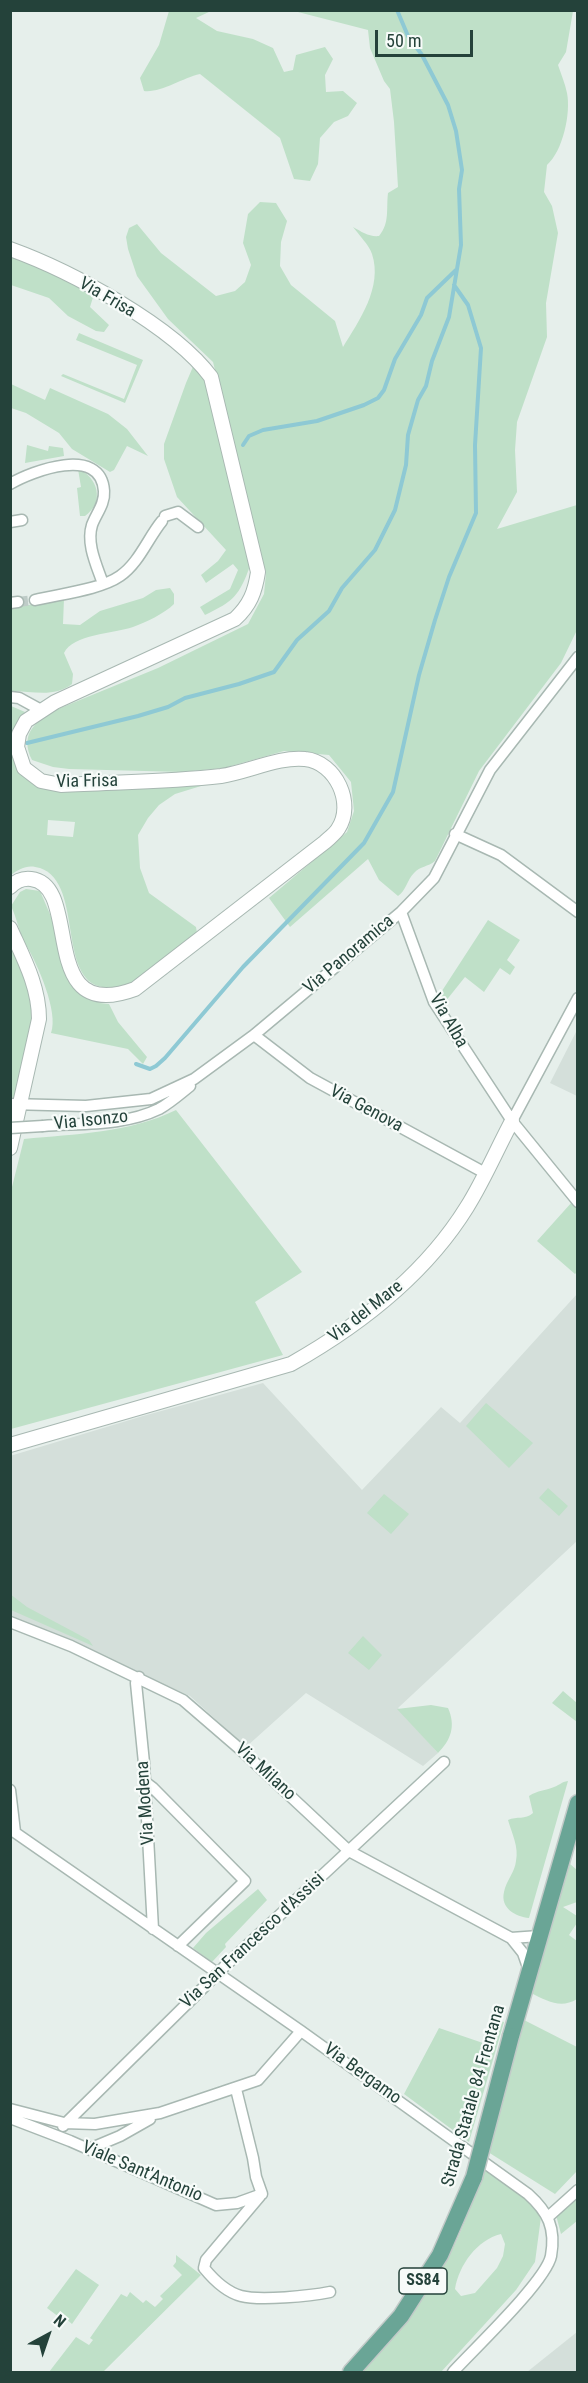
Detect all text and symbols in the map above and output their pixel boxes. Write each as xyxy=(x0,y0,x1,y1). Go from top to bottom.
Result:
scale bar xyxy=(378,18,476,56)
text: 50 m xyxy=(386,30,421,51)
street label: Via Frisa xyxy=(75,273,139,323)
street label: Via Frisa xyxy=(56,771,118,793)
street label: Via Panoramica xyxy=(299,911,399,999)
street label: Via Alba xyxy=(424,990,472,1052)
street label: Via Genova xyxy=(326,1081,406,1137)
street label: Via Isonzo xyxy=(53,1106,129,1136)
street label: Via del Mare xyxy=(324,1276,408,1348)
street label: Via Milano xyxy=(230,1738,300,1806)
street label: Via Modena xyxy=(132,1760,160,1846)
street label: Via San Francesco d'Assisi xyxy=(176,1869,330,2013)
street label: Strada Statale 84 Frentana xyxy=(438,2003,510,2189)
street label: Via Bergamo xyxy=(319,2039,405,2109)
street label: Viale Sant'Antonio xyxy=(78,2137,206,2207)
road number: SS84 xyxy=(399,2268,447,2294)
north arrow xyxy=(18,2305,78,2365)
text: N xyxy=(50,2310,70,2331)

